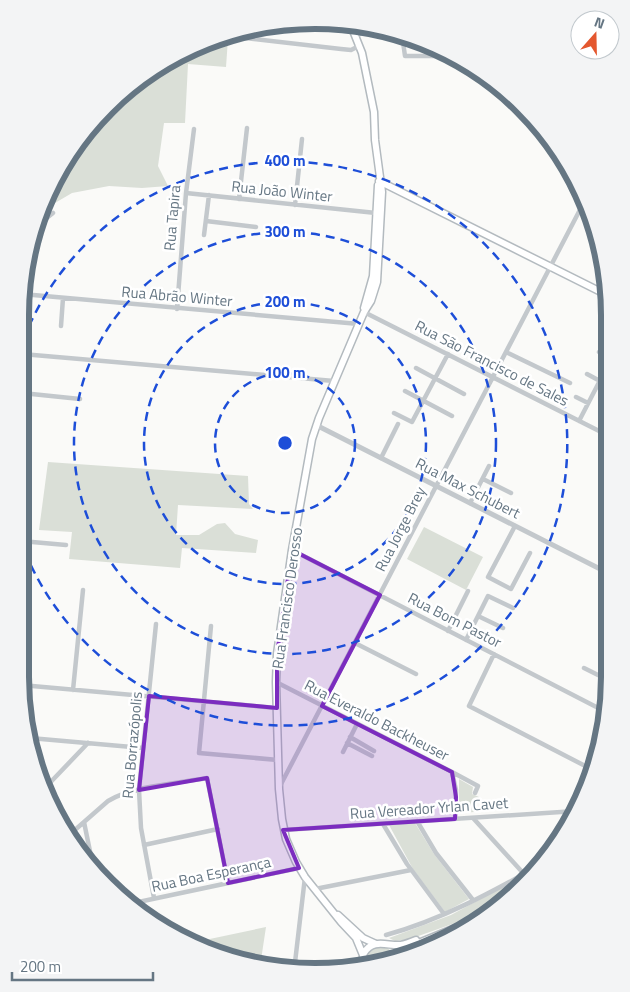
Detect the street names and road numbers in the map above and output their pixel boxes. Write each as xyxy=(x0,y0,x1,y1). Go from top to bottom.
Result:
street label: Rua João Winter xyxy=(230,174,334,208)
street label: Rua Tapira xyxy=(158,184,186,252)
street label: Rua Abrão Winter xyxy=(121,280,233,312)
street label: Rua São Francisco de Sales xyxy=(411,314,573,412)
street label: Rua Max Schubert xyxy=(412,452,525,525)
street label: Rua Jorge Brey xyxy=(369,482,431,576)
street label: Rua Francisco Derosso xyxy=(266,526,308,670)
street label: Rua Bom Pastor xyxy=(404,586,506,654)
street label: Rua Everaldo Backheuser xyxy=(301,673,453,767)
street label: Rua Borrazópolis xyxy=(116,691,148,799)
street label: Rua Vereador Yrlan Cavet xyxy=(349,791,510,825)
street label: Rua Boa Esperança xyxy=(149,850,273,898)

